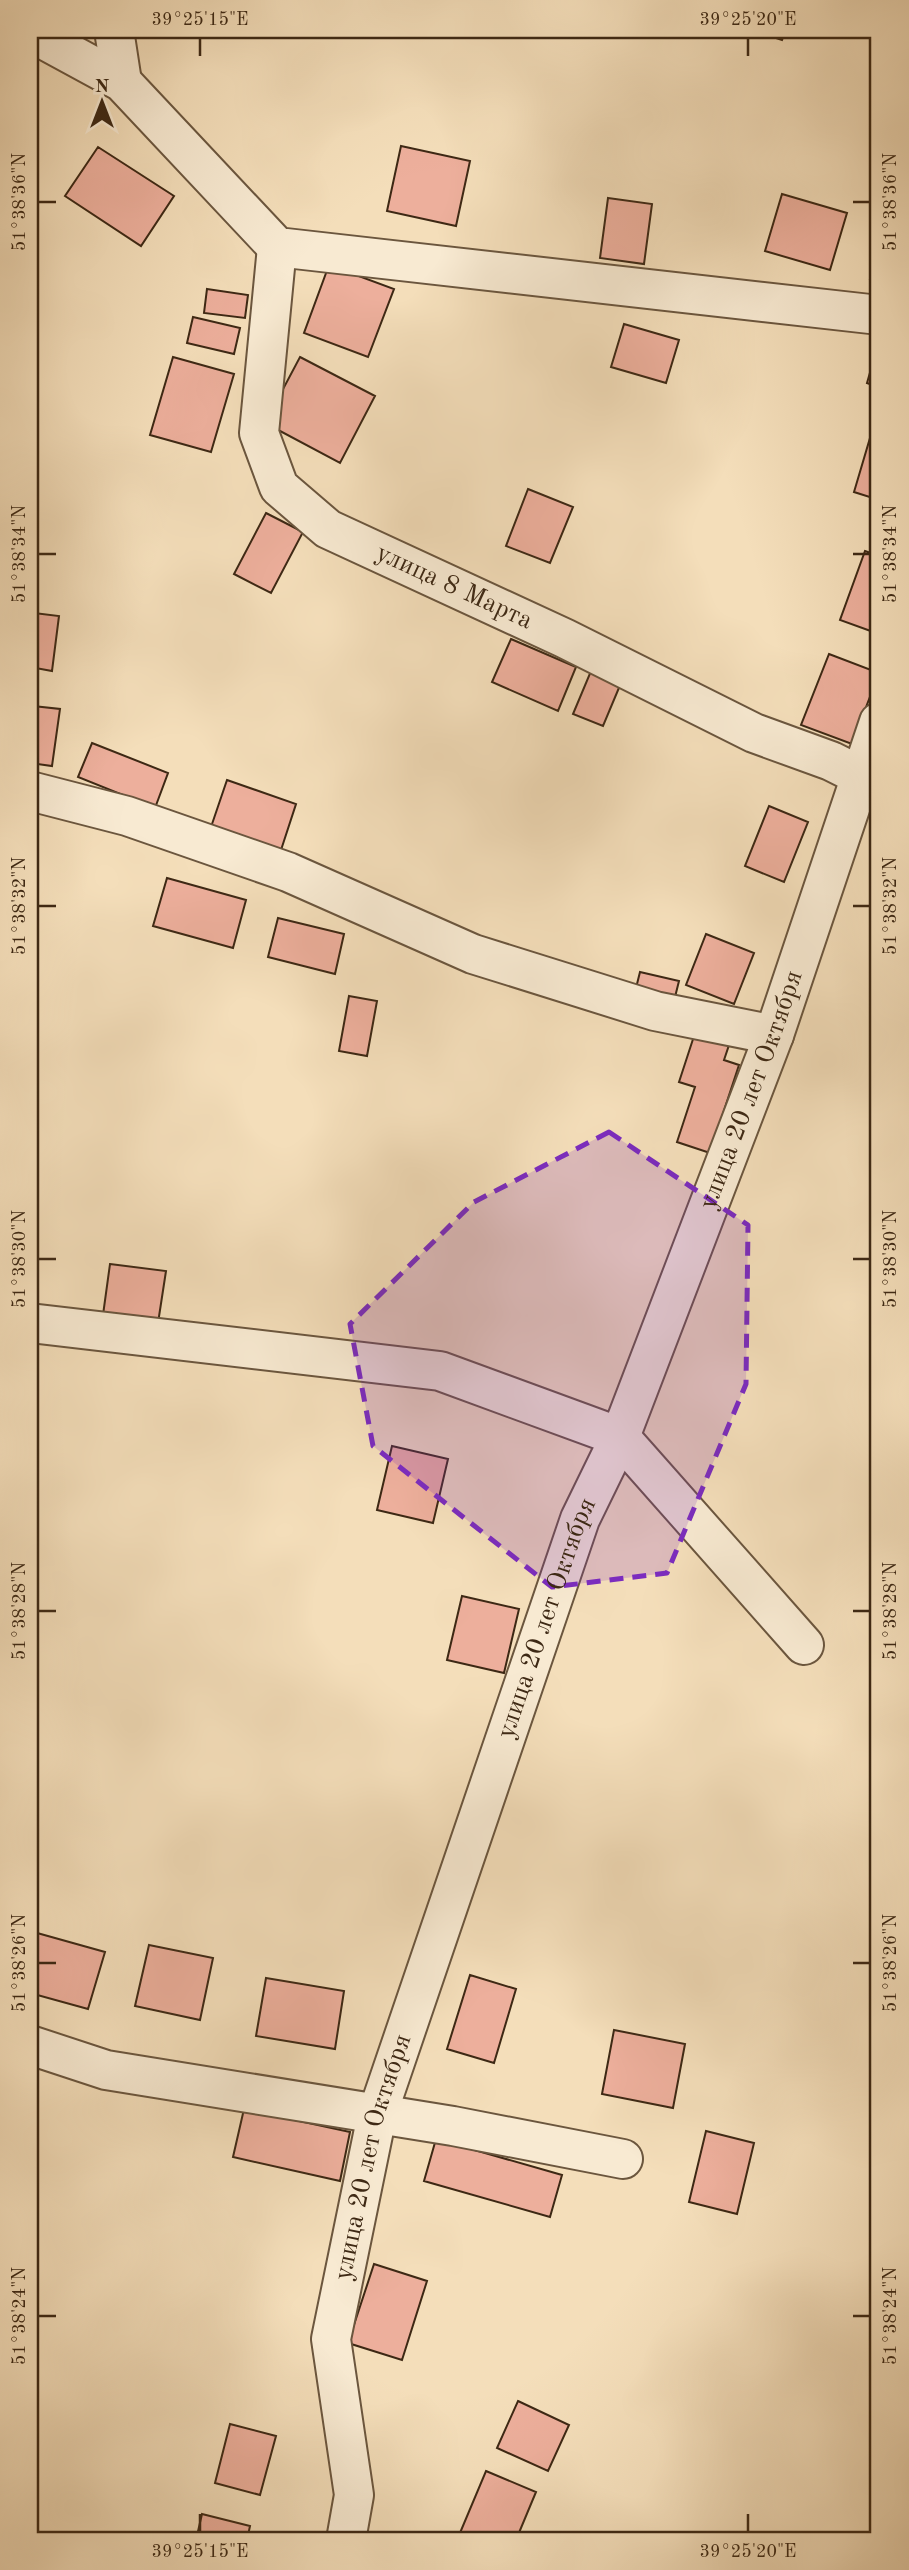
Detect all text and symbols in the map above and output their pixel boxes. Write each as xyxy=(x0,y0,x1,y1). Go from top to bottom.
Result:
text: 39°25'15"E xyxy=(152,11,248,29)
text: 39°25'20"E xyxy=(700,11,796,29)
north arrow xyxy=(66,66,136,136)
text: N xyxy=(95,78,110,97)
text: 51°38'36"N xyxy=(11,153,29,251)
text: 51°38'36"N xyxy=(882,153,900,251)
text: 51°38'34"N xyxy=(11,505,29,603)
text: 51°38'34"N xyxy=(882,505,900,603)
street label: улица 8 Марта xyxy=(372,540,537,635)
text: 51°38'32"N xyxy=(11,857,29,955)
text: 51°38'32"N xyxy=(882,857,900,955)
street label: улица 20 лет Октября xyxy=(695,967,808,1213)
text: 51°38'30"N xyxy=(11,1210,29,1308)
text: 51°38'30"N xyxy=(882,1210,900,1308)
street label: улица 20 лет Октября xyxy=(493,1494,601,1742)
text: 51°38'28"N xyxy=(11,1562,29,1660)
text: 51°38'28"N xyxy=(882,1562,900,1660)
text: 51°38'26"N xyxy=(11,1914,29,2012)
text: 51°38'26"N xyxy=(882,1914,900,2012)
street label: улица 20 лет Октября xyxy=(330,2031,417,2283)
text: 51°38'24"N xyxy=(11,2267,29,2365)
text: 51°38'24"N xyxy=(882,2267,900,2365)
text: 39°25'15"E xyxy=(152,2543,248,2561)
text: 39°25'20"E xyxy=(700,2543,796,2561)

